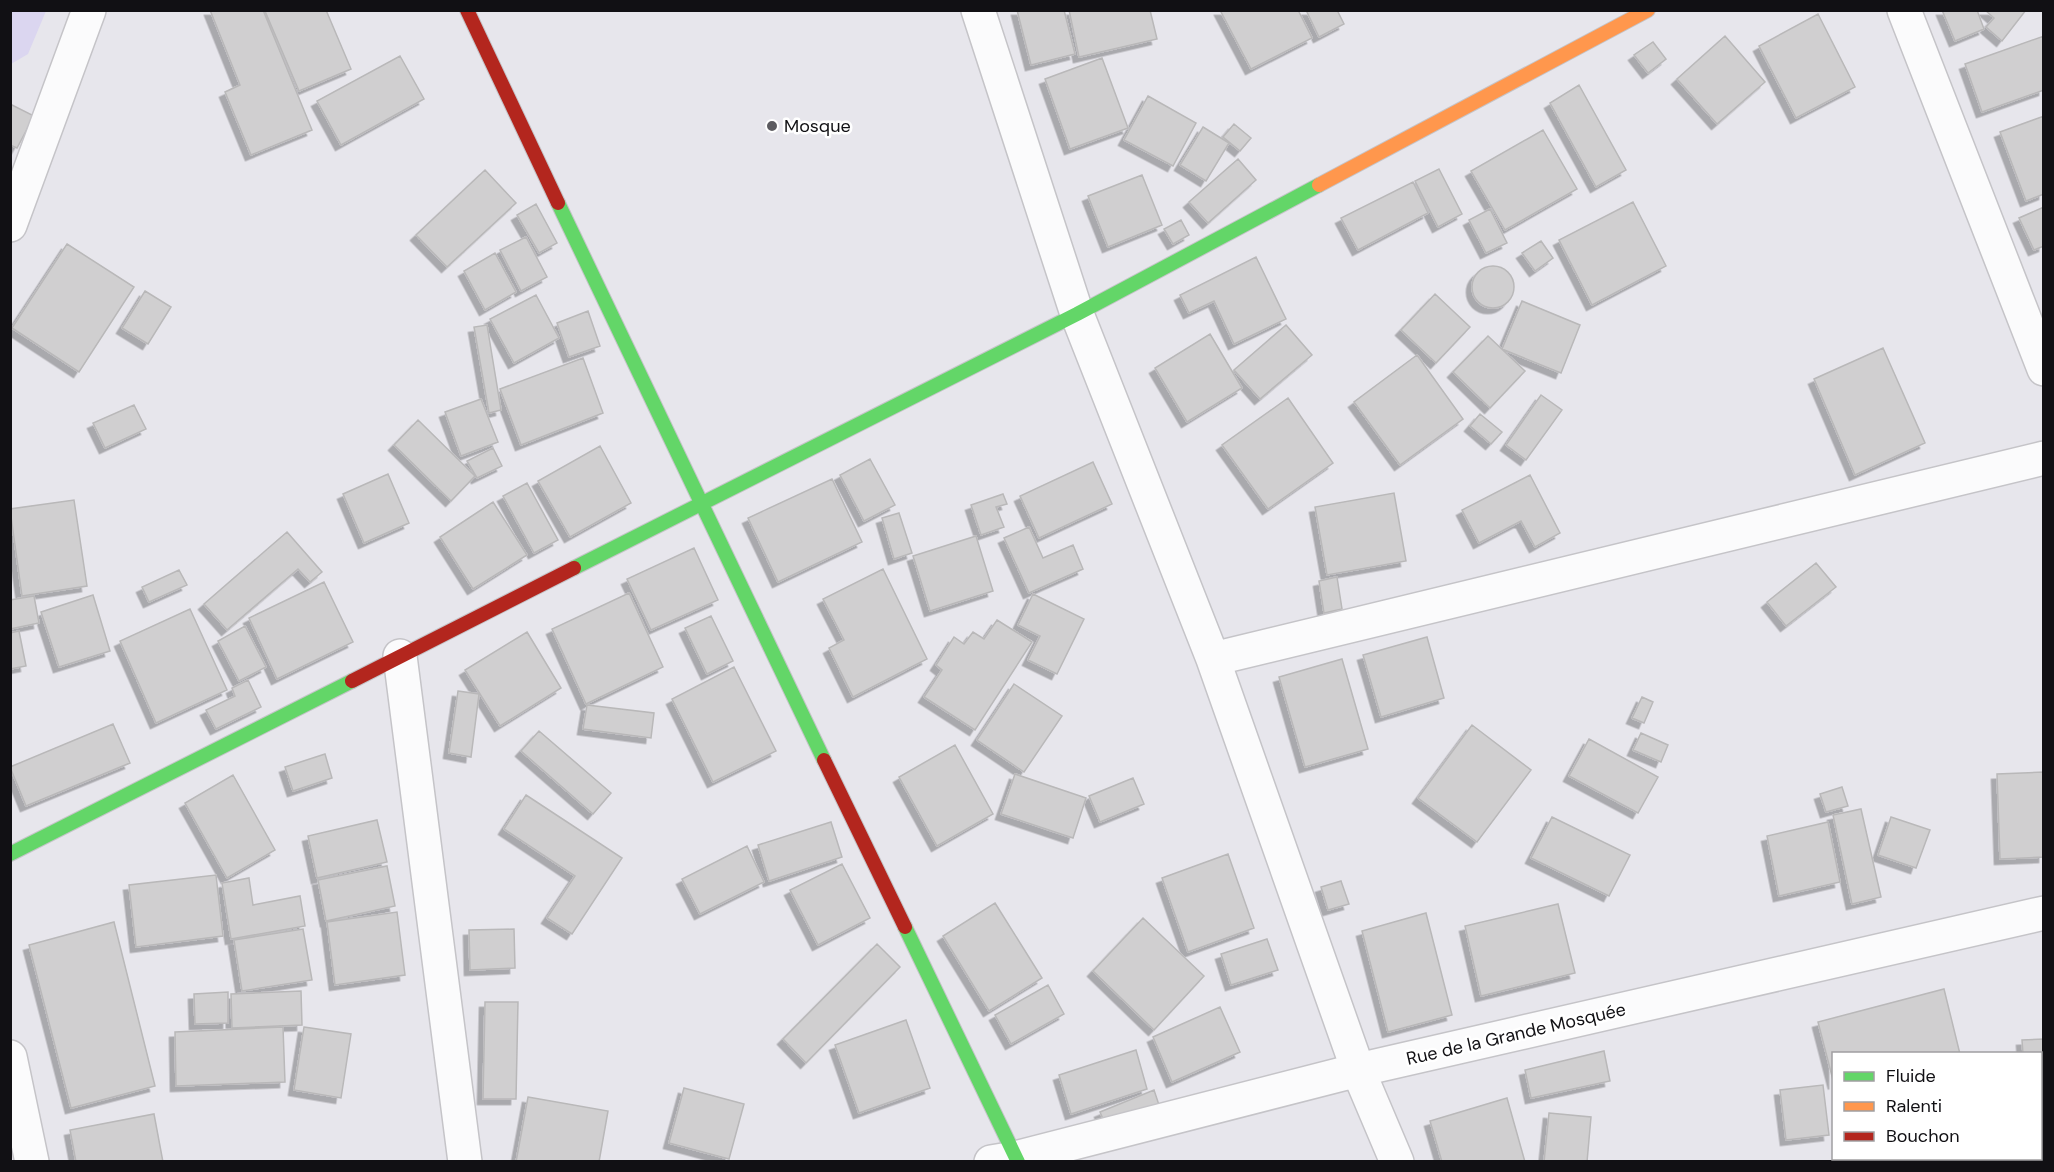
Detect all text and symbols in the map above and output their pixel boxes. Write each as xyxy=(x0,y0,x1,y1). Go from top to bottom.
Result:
place label: Mosque xyxy=(784,114,851,138)
marker: Mosque xyxy=(765,119,779,133)
street label: Rue de la Grande Mosquée xyxy=(1404,997,1628,1071)
legend xyxy=(1832,1052,2042,1160)
text: Fluide xyxy=(1886,1064,1936,1088)
text: Ralenti xyxy=(1886,1094,1942,1118)
text: Bouchon xyxy=(1886,1124,1960,1148)

